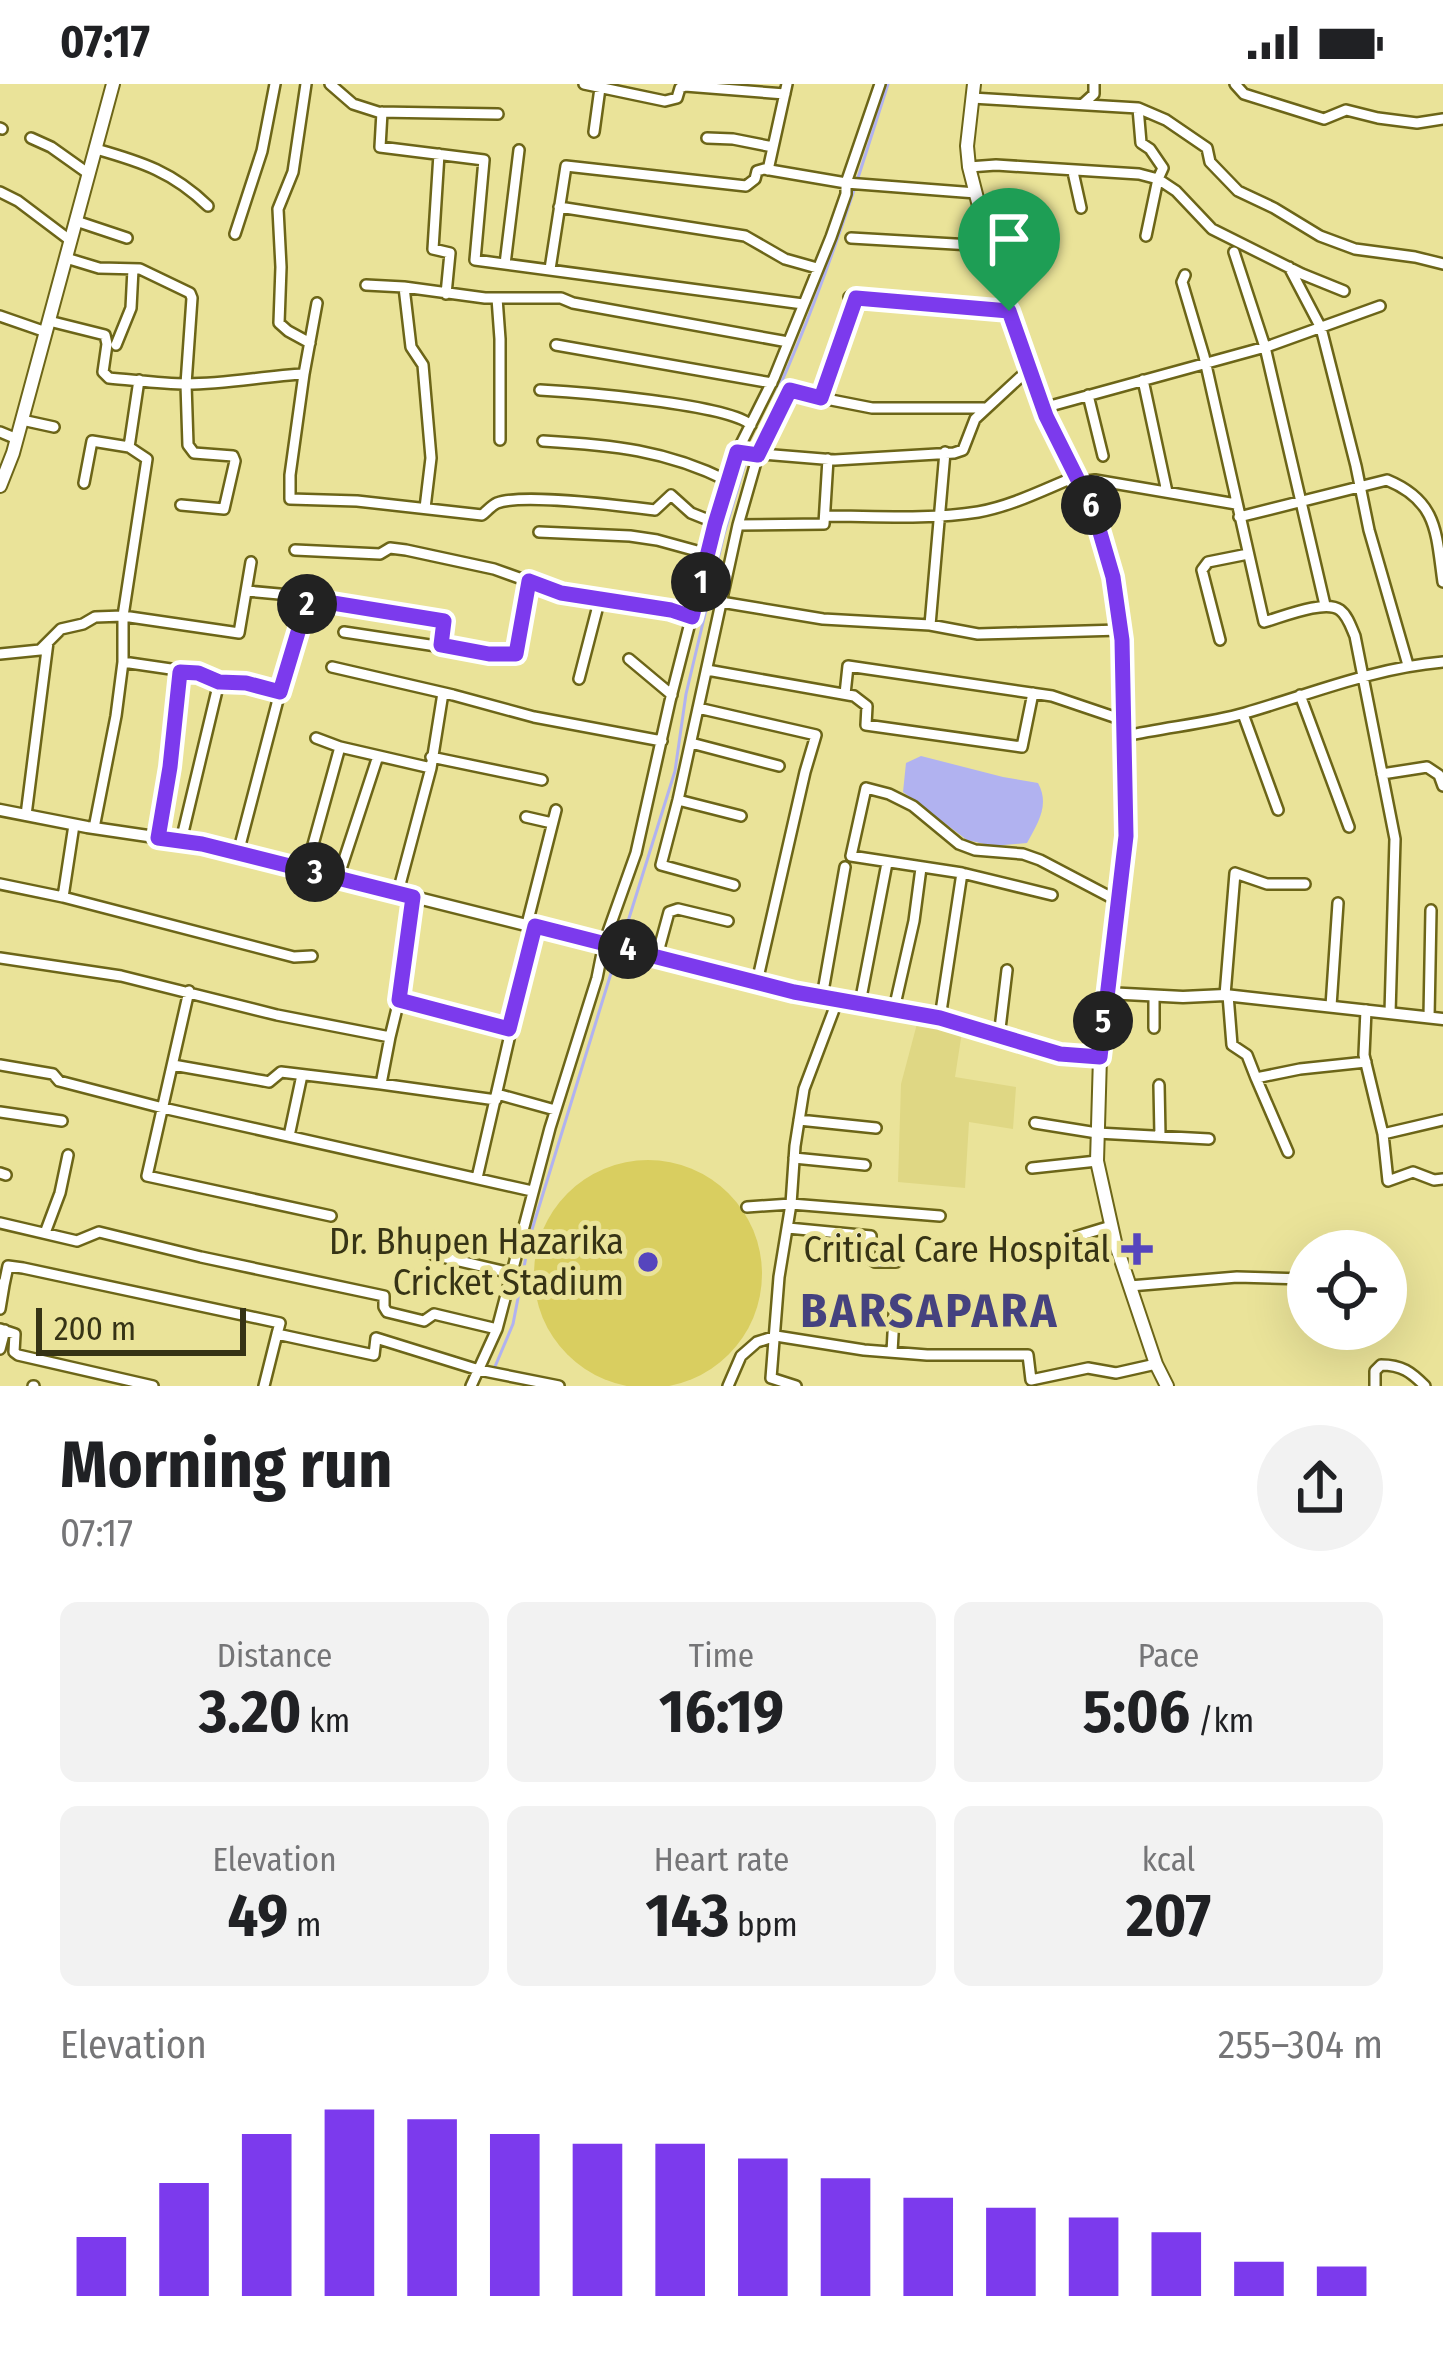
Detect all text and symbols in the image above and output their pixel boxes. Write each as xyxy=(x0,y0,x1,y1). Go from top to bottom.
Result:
text: 07:17 xyxy=(60,15,150,69)
pin xyxy=(958,188,1060,311)
icon: arrive xyxy=(976,206,1042,272)
pin: 6 xyxy=(1061,475,1121,535)
text: 6 xyxy=(1082,485,1100,525)
pin: 1 xyxy=(671,552,731,612)
text: 1 xyxy=(694,562,708,602)
pin: 2 xyxy=(277,574,337,634)
text: 2 xyxy=(299,584,315,624)
pin: 3 xyxy=(285,842,345,902)
text: 3 xyxy=(307,852,323,892)
pin: 4 xyxy=(598,919,658,979)
text: 4 xyxy=(620,929,636,969)
pin: 5 xyxy=(1073,991,1133,1051)
text: 5 xyxy=(1095,1001,1111,1041)
place label: Dr. Bhupen Hazarika Cricket Stadium xyxy=(329,1220,624,1305)
place label: Critical Care Hospital xyxy=(803,1228,1110,1272)
map controls xyxy=(1287,1230,1407,1350)
button: locate xyxy=(1287,1230,1407,1350)
marker: Critical Care Hospital xyxy=(1121,1233,1153,1265)
marker: Dr. Bhupen Hazarika Cricket Stadium xyxy=(635,1249,661,1275)
district label: BARSAPARA xyxy=(800,1282,1060,1340)
scale bar xyxy=(36,1302,246,1355)
text: 200 m xyxy=(54,1309,136,1349)
text: Morning run xyxy=(60,1425,393,1504)
button: share xyxy=(1257,1425,1383,1551)
text: 07:17 xyxy=(60,1510,133,1556)
text: Distance xyxy=(217,1636,332,1676)
text: Time xyxy=(689,1636,754,1676)
text: Pace xyxy=(1138,1636,1199,1676)
text: 3.20 xyxy=(199,1676,302,1748)
text: 16:19 xyxy=(659,1676,784,1748)
text: 5:06 xyxy=(1083,1676,1190,1748)
text: km xyxy=(302,1701,350,1741)
text: /km xyxy=(1190,1701,1254,1741)
text: Elevation xyxy=(212,1840,337,1880)
text: Heart rate xyxy=(654,1840,789,1880)
text: kcal xyxy=(1142,1840,1195,1880)
text: 49 xyxy=(228,1880,288,1952)
text: 143 xyxy=(645,1880,729,1952)
text: 207 xyxy=(1126,1880,1211,1952)
text: m xyxy=(288,1905,321,1945)
text: bpm xyxy=(729,1905,798,1945)
text: Elevation xyxy=(60,2022,207,2068)
text: 255–304 m xyxy=(1218,2022,1383,2068)

